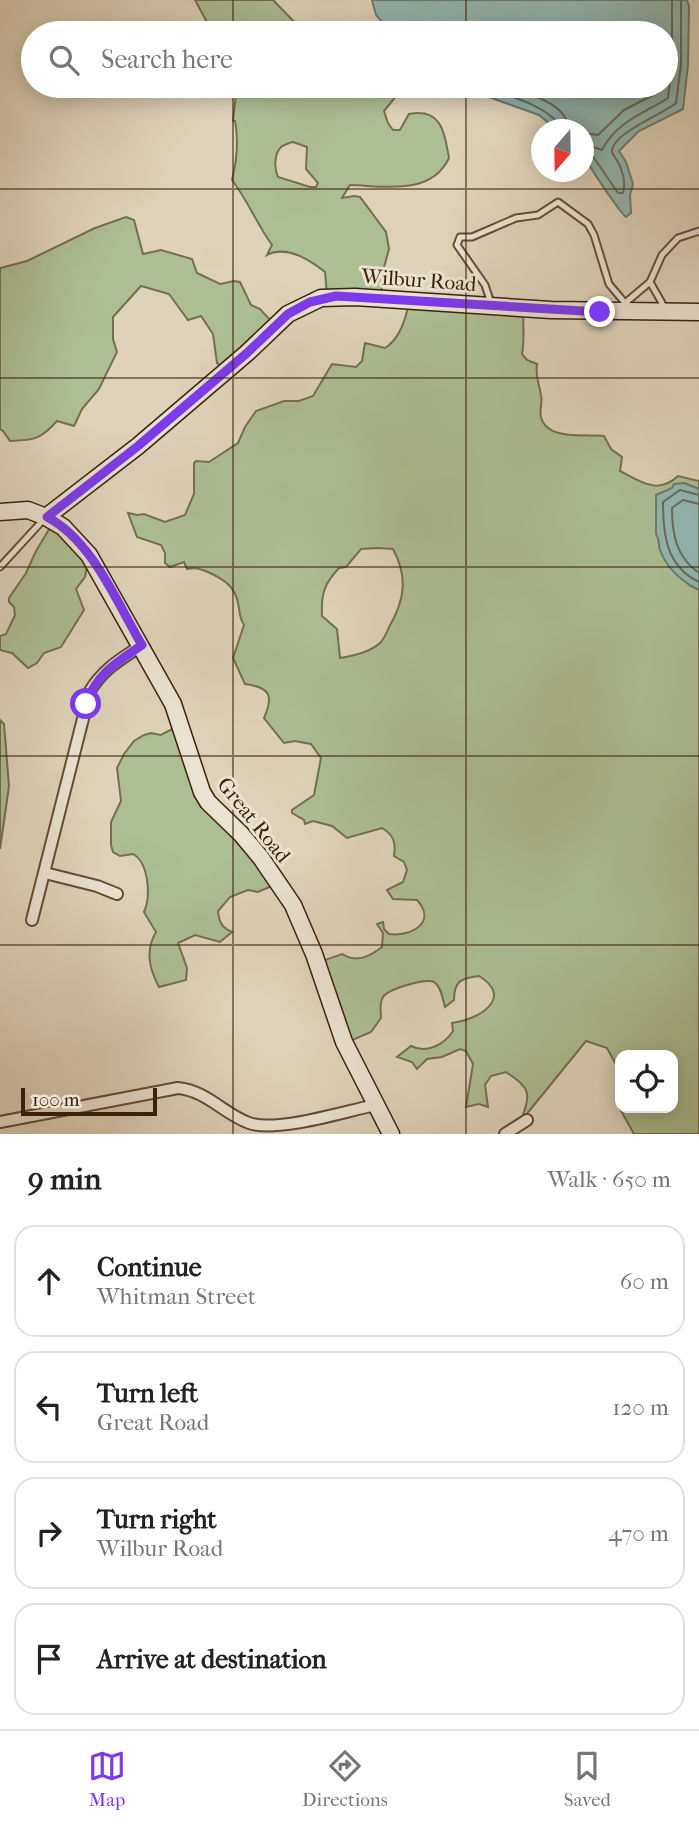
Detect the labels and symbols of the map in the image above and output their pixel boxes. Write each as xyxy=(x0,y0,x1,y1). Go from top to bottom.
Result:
north arrow xyxy=(531,119,594,182)
street label: Wilbur Road xyxy=(360,264,478,296)
route end xyxy=(584,296,615,327)
route start xyxy=(70,688,101,719)
street label: Great Road xyxy=(212,773,296,868)
scale bar xyxy=(21,1085,158,1117)

